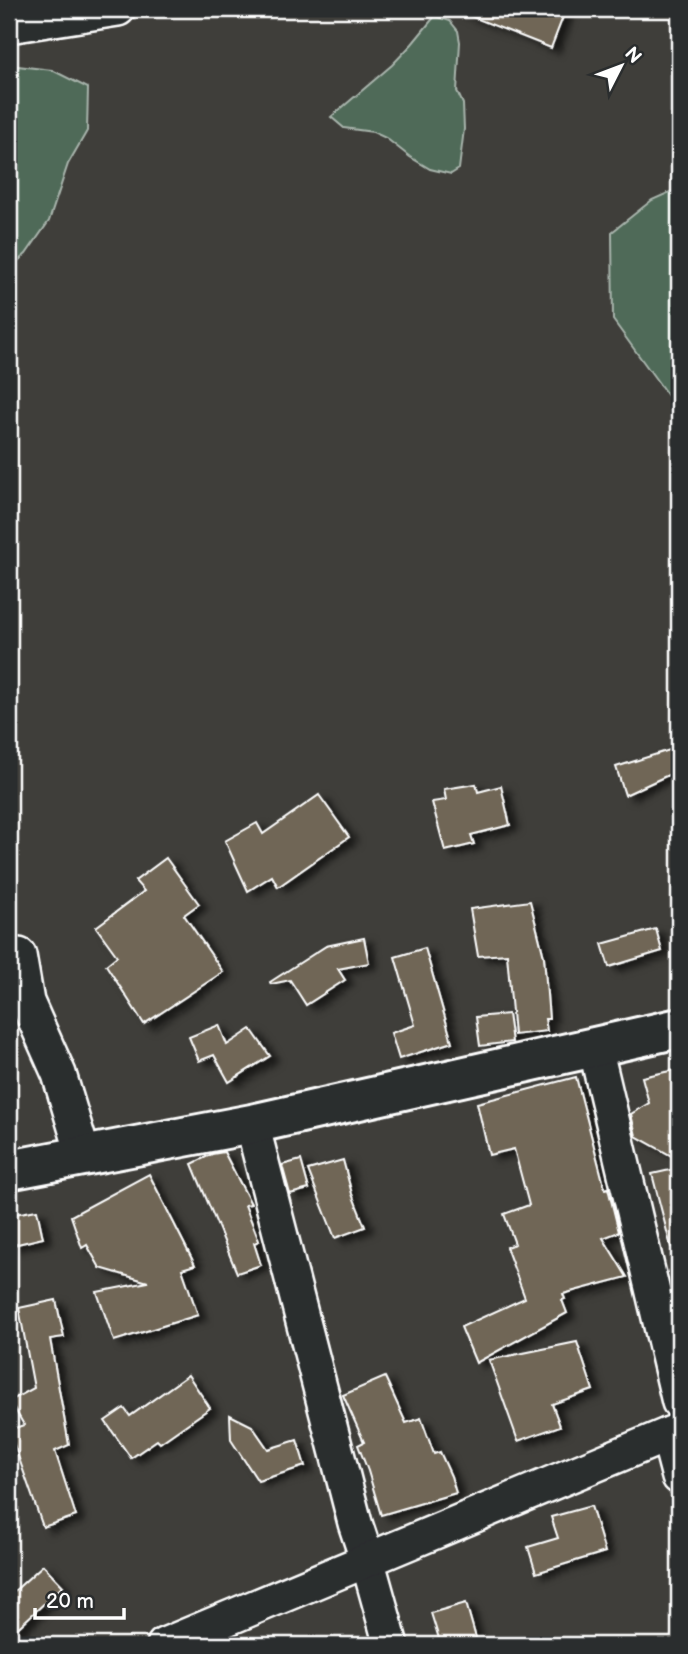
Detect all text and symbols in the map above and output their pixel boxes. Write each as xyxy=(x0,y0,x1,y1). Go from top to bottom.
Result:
north arrow xyxy=(586,32,656,102)
text: N xyxy=(619,43,646,69)
scale bar xyxy=(35,1577,124,1621)
text: 20 m xyxy=(46,1589,94,1614)

